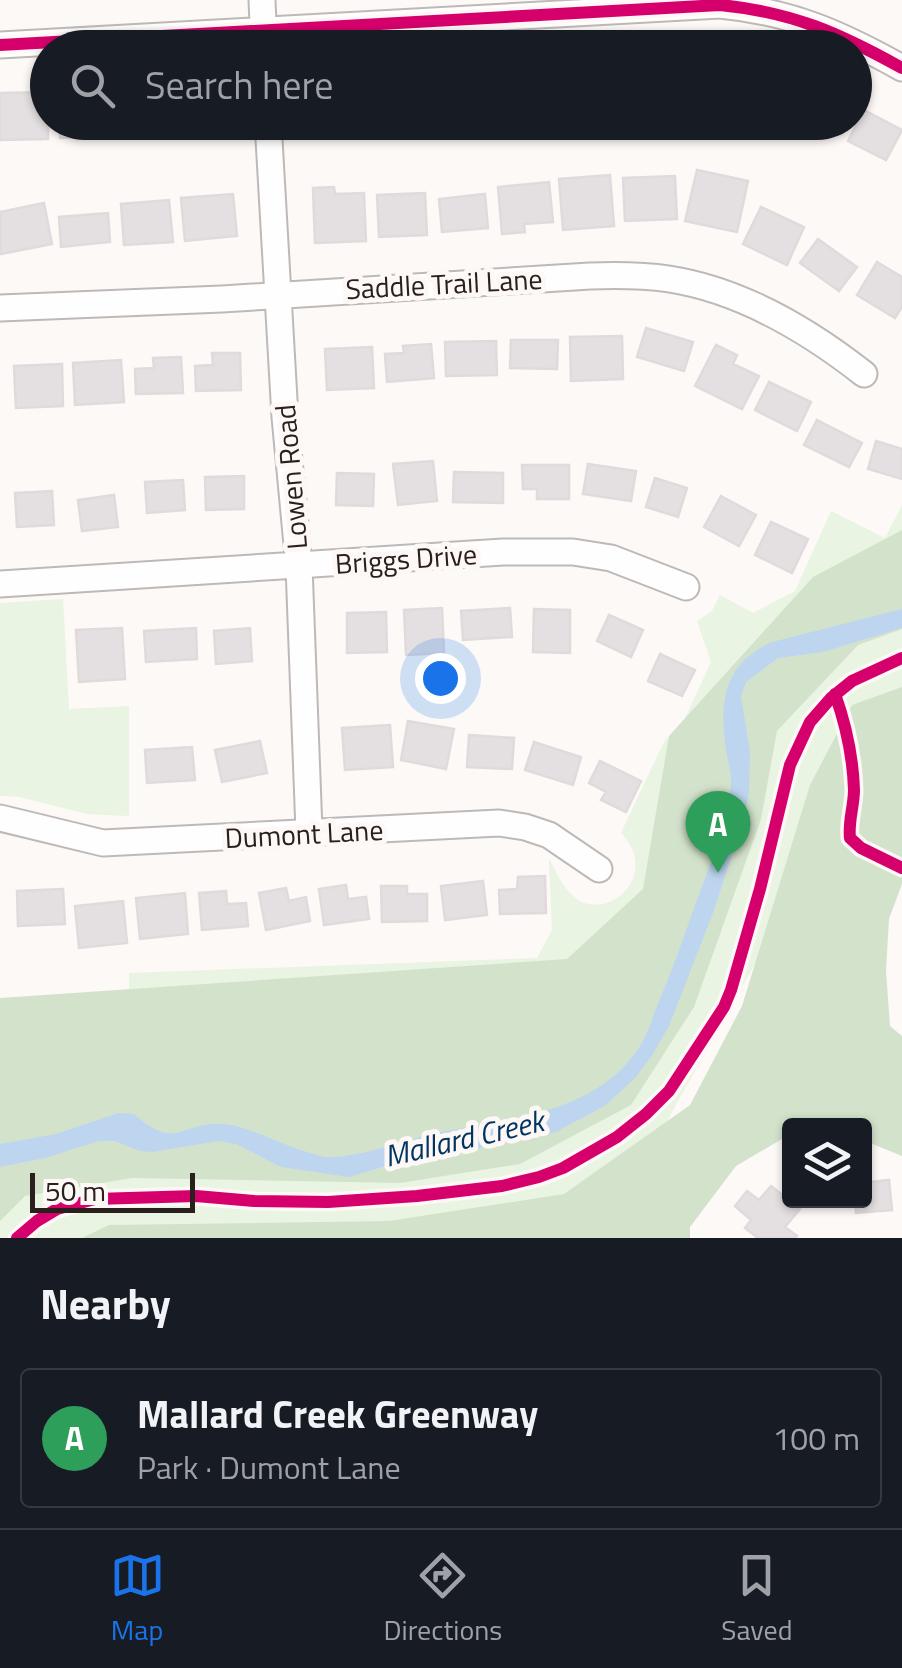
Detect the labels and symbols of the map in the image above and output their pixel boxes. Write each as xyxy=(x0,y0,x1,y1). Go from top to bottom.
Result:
street label: Saddle Trail Lane xyxy=(344,257,543,310)
street label: Lowen Road xyxy=(263,403,318,551)
street label: Briggs Drive xyxy=(333,532,478,585)
your location xyxy=(415,653,466,704)
pin: A xyxy=(686,790,750,873)
street label: Dumont Lane xyxy=(224,808,384,859)
water label: Mallard Creek xyxy=(380,1097,551,1179)
scale bar xyxy=(30,1168,195,1212)

